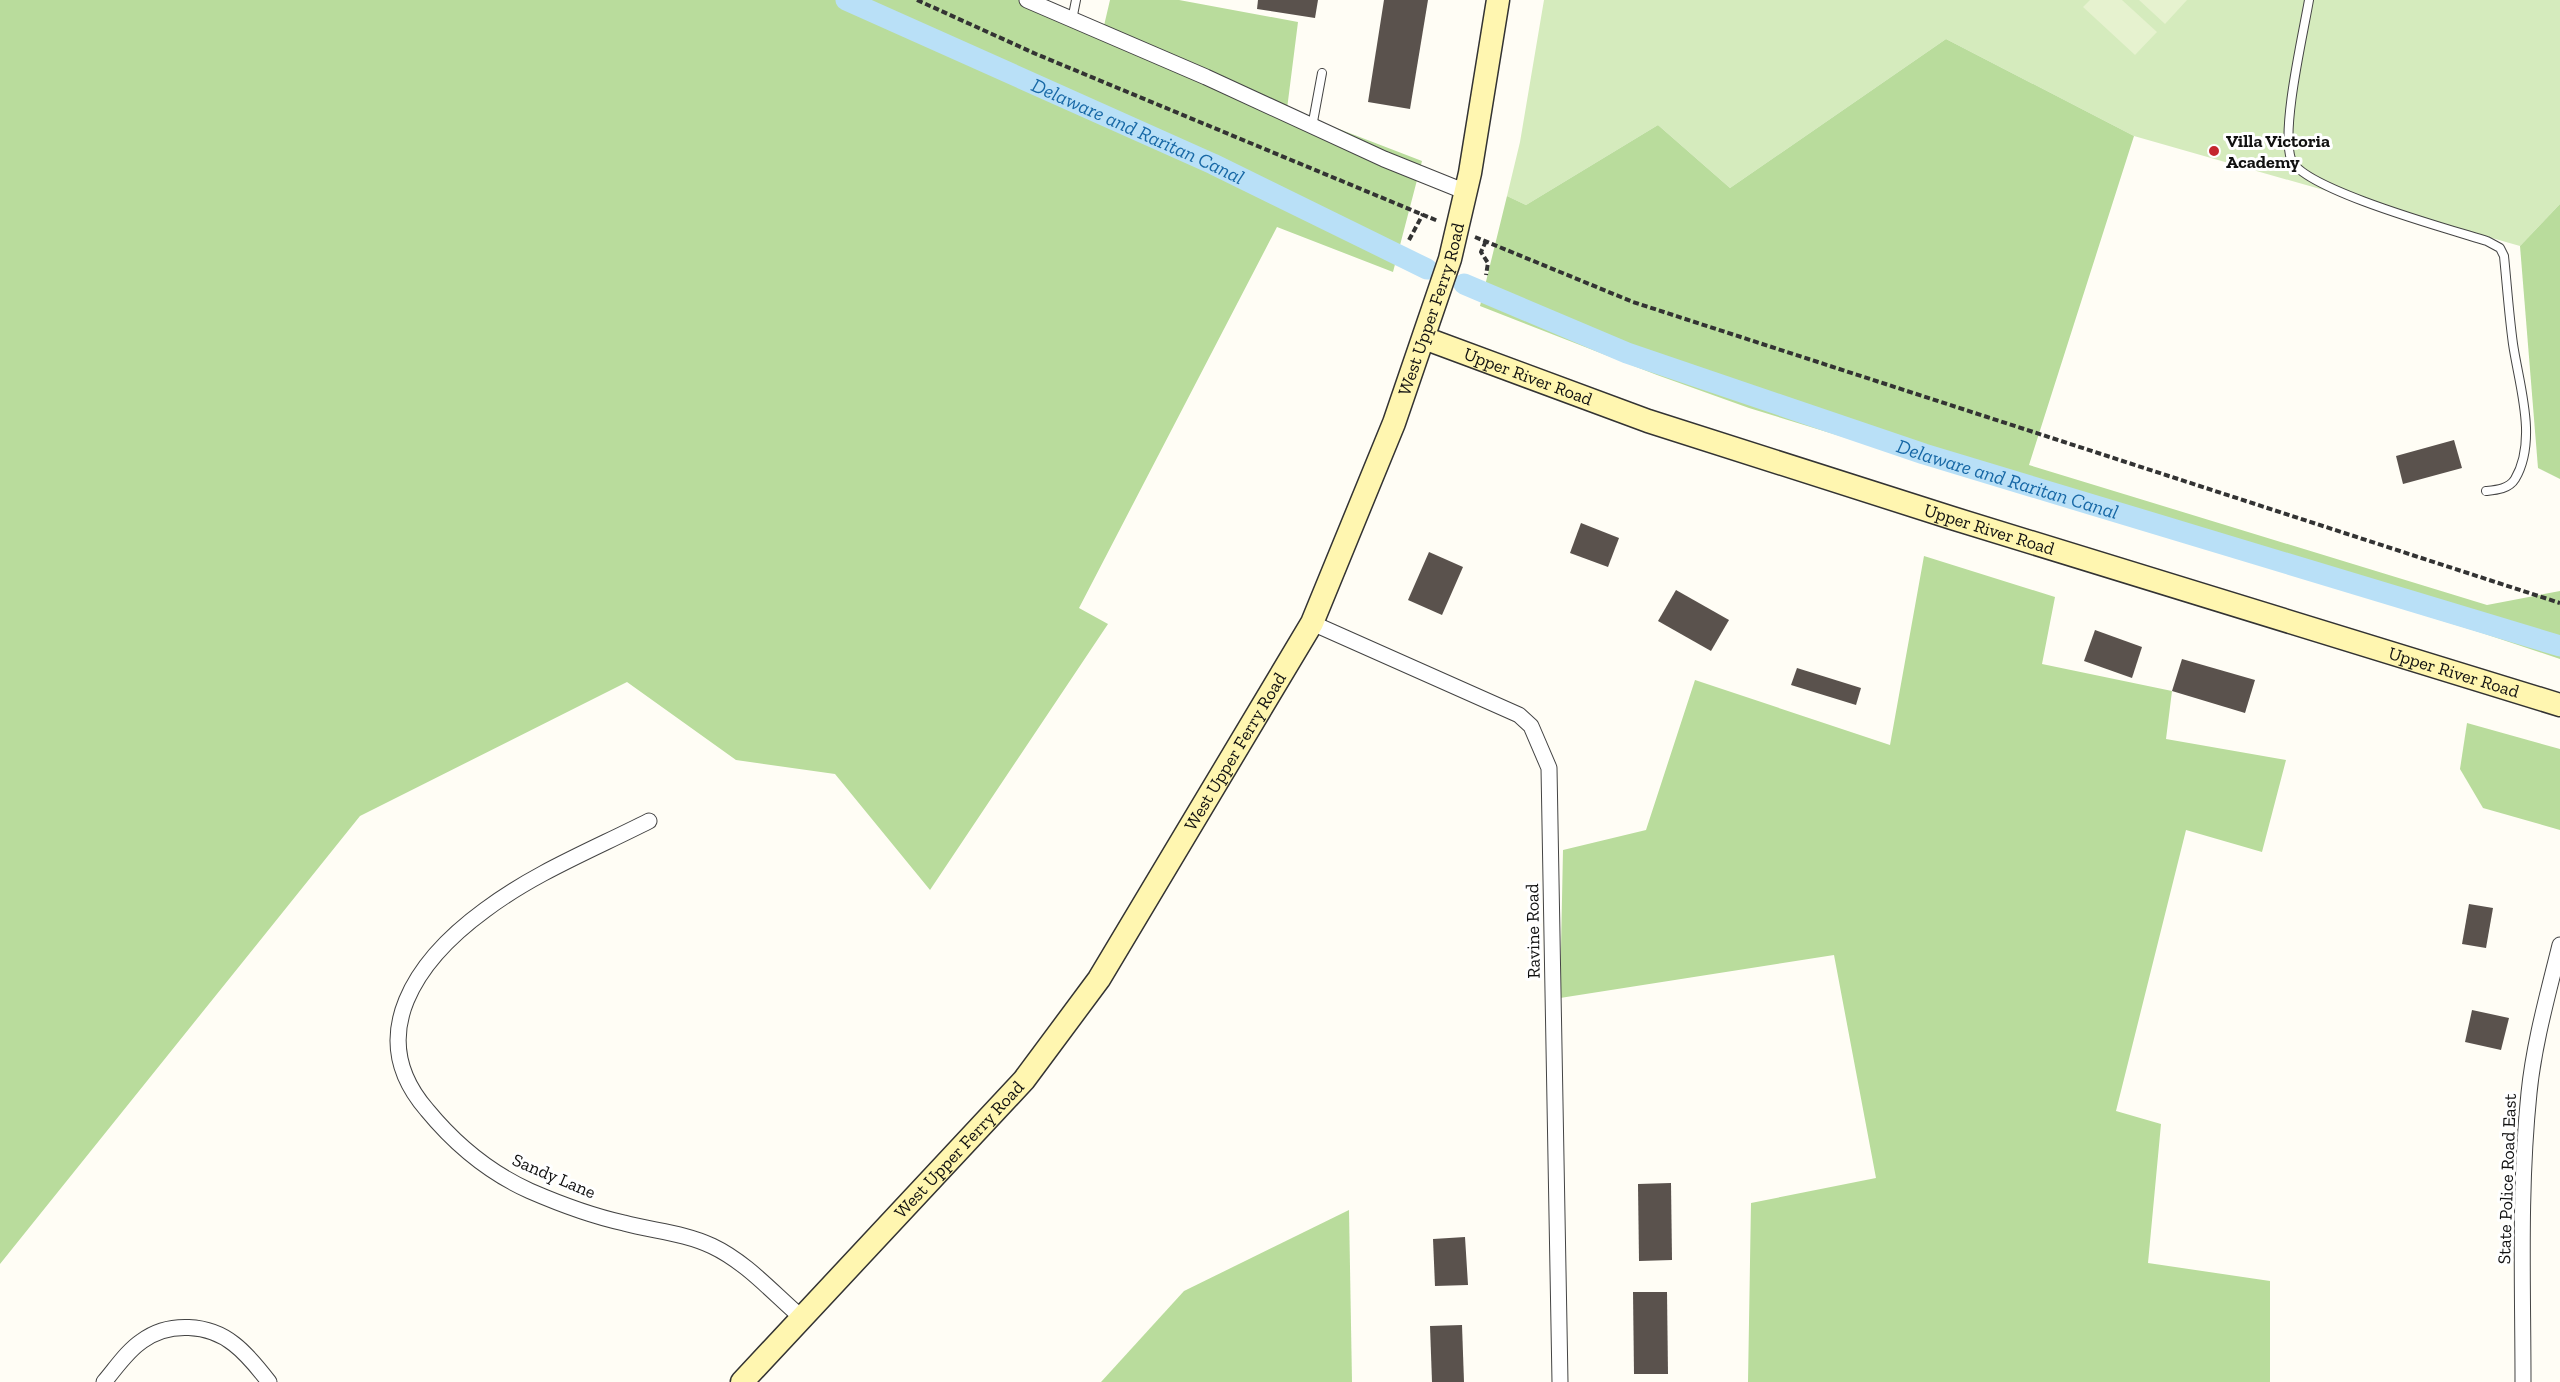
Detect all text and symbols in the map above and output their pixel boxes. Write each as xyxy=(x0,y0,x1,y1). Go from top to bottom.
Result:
water label: Delaware and Raritan Canal xyxy=(1028,73,1248,189)
place label: Villa Victoria Academy xyxy=(2226,130,2330,173)
marker: Villa Victoria Academy xyxy=(2207,144,2221,158)
street label: West Upper Ferry Road xyxy=(1393,221,1469,398)
street label: Upper River Road xyxy=(1461,343,1596,410)
water label: Delaware and Raritan Canal xyxy=(1894,434,2121,524)
street label: Upper River Road xyxy=(1921,499,2057,560)
street label: Upper River Road xyxy=(2386,642,2522,703)
street label: West Upper Ferry Road xyxy=(1179,669,1291,835)
street label: Ravine Road xyxy=(1521,883,1545,979)
street label: West Upper Ferry Road xyxy=(889,1076,1029,1223)
street label: State Police Road East xyxy=(2493,1093,2521,1265)
street label: Sandy Lane xyxy=(509,1149,599,1203)

